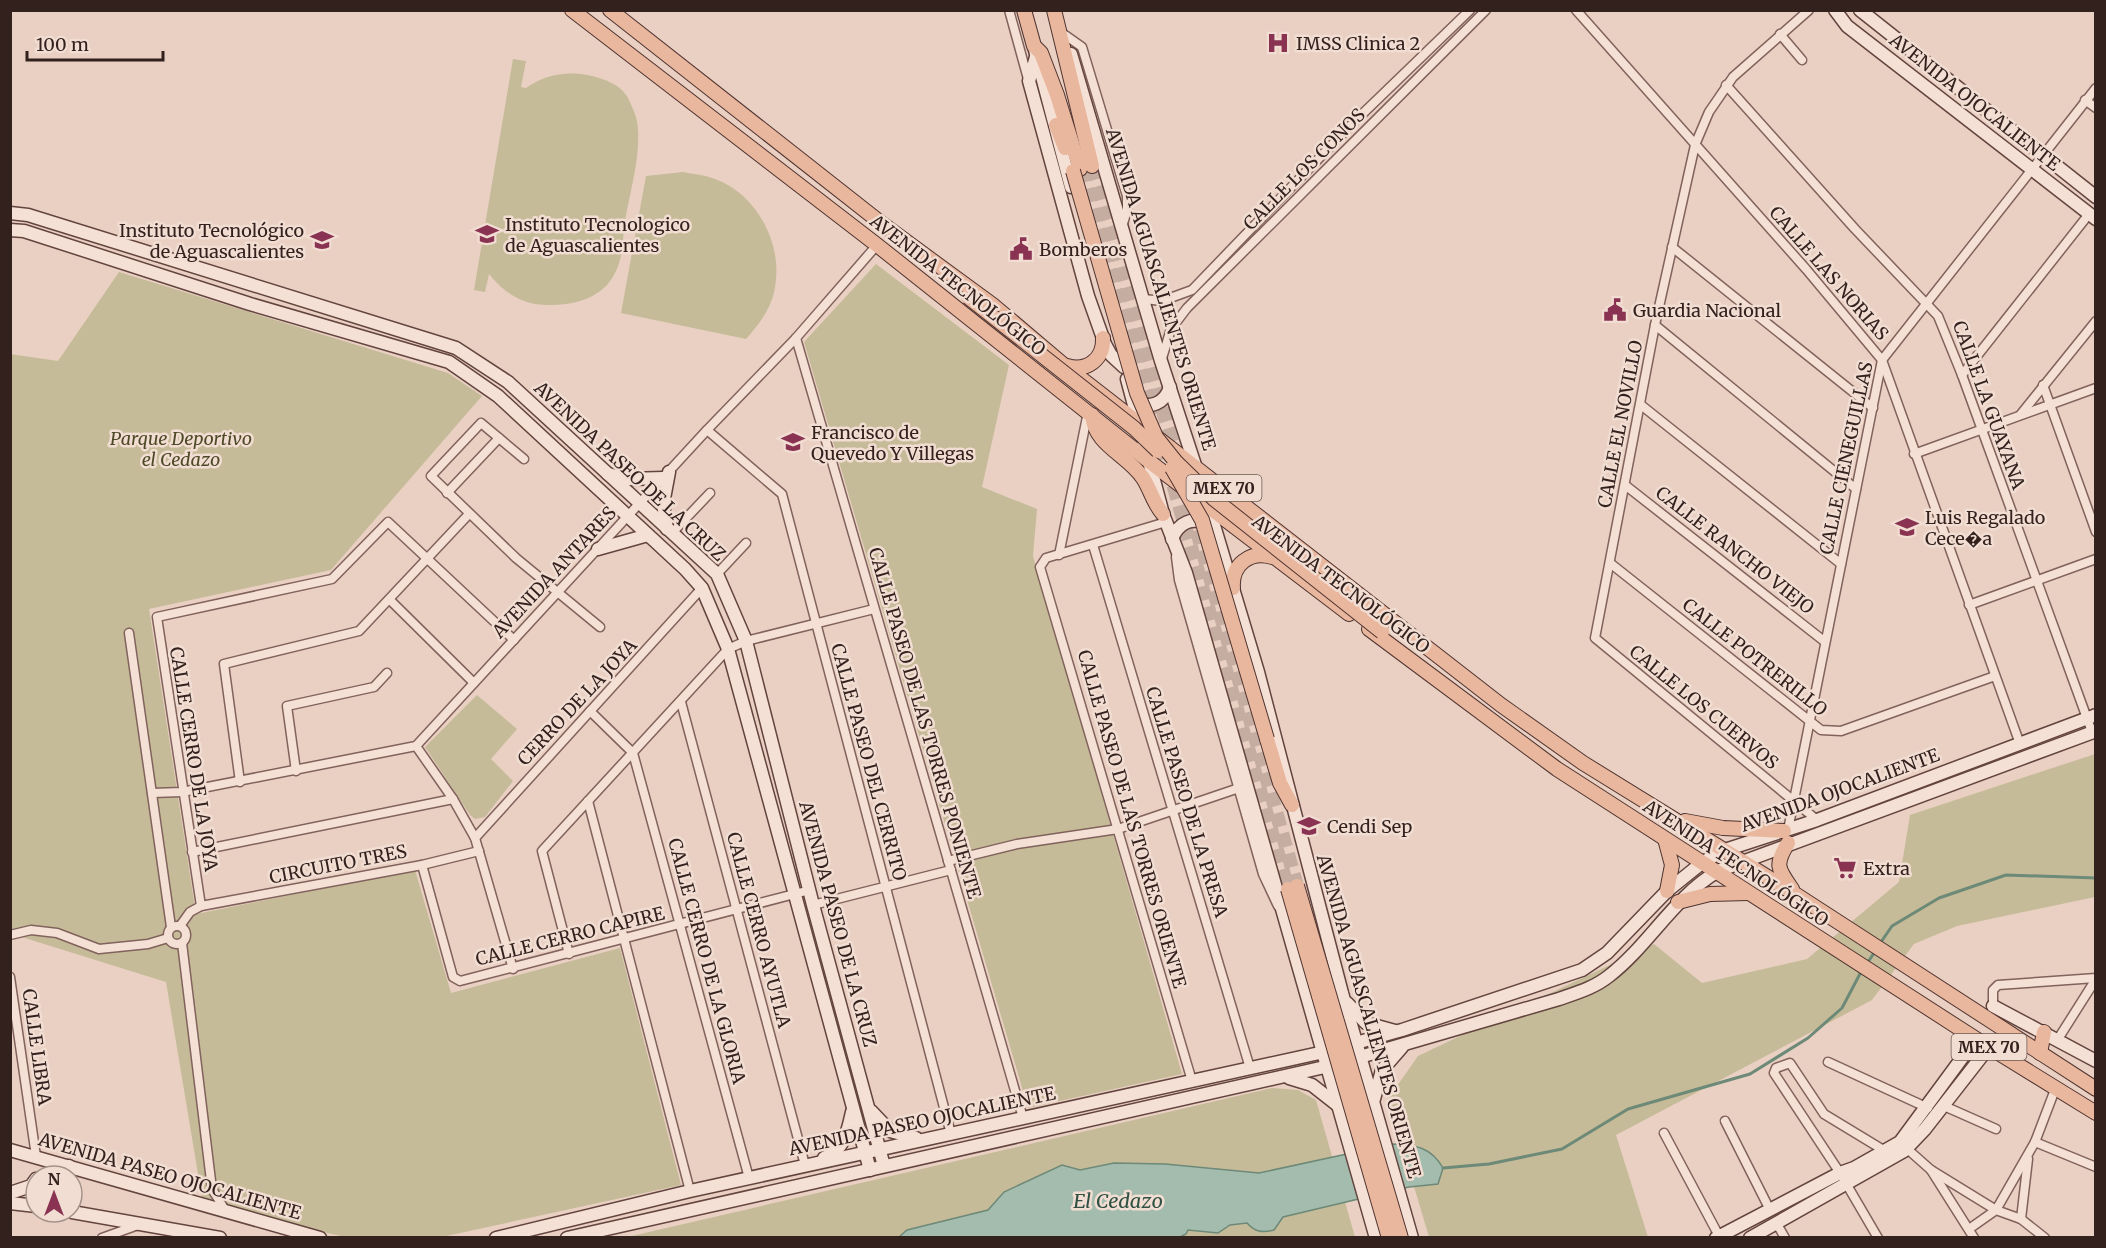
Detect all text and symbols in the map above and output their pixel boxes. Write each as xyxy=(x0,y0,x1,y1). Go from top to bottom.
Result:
scale bar xyxy=(27,24,164,62)
street label: AVENIDA OJOCALIENTE xyxy=(1884,28,2065,176)
hospital icon: IMSS Clinica 2 xyxy=(1265,30,1291,56)
place label: IMSS Clinica 2 xyxy=(1296,32,1420,55)
text: 100 m xyxy=(36,33,89,56)
street label: CALLE LOS CONOS xyxy=(1238,103,1370,235)
street label: AVENIDA AGUASCALIENTES ORIENTE xyxy=(1101,124,1221,453)
street label: CALLE LAS NORIAS xyxy=(1764,201,1894,345)
street label: AVENIDA TECNOLÓGICO xyxy=(865,209,1050,361)
place label: Instituto Tecnologico de Aguascalientes xyxy=(505,213,690,257)
place label: Instituto Tecnológico de Aguascalientes xyxy=(119,219,304,263)
school or university icon: Instituto Tecnologico de Aguascalientes xyxy=(474,221,500,247)
school or university icon: Instituto Tecnológico de Aguascalientes xyxy=(309,227,335,253)
public building icon: Bomberos xyxy=(1008,236,1034,262)
place label: Bomberos xyxy=(1039,238,1127,261)
public building icon: Guardia Nacional xyxy=(1602,297,1628,323)
place label: Guardia Nacional xyxy=(1633,299,1782,322)
street label: CALLE LA GUAYANA xyxy=(1948,318,2030,493)
street label: CALLE EL NOVILLO xyxy=(1592,338,1648,510)
street label: CALLE CIENEGUILLAS xyxy=(1814,359,1878,557)
street label: AVENIDA PASEO DE LA CRUZ xyxy=(529,376,730,566)
place label: Francisco de Quevedo Y Villegas xyxy=(811,421,974,465)
park label: Parque Deportivo el Cedazo xyxy=(110,427,252,471)
school or university icon: Francisco de Quevedo Y Villegas xyxy=(780,429,806,455)
road number: MEX 70 xyxy=(1186,475,1262,501)
street label: CALLE RANCHO VIEJO xyxy=(1651,481,1819,619)
street label: AVENIDA ANTARES xyxy=(486,501,621,643)
place label: Luis Regalado Cece�a xyxy=(1925,506,2045,550)
street label: AVENIDA TECNOLÓGICO xyxy=(1247,509,1434,658)
school or university icon: Luis Regalado Cece�a xyxy=(1894,514,1920,540)
street label: CALLE PASEO DE LAS TORRES PONIENTE xyxy=(864,545,986,902)
street label: CALLE POTRERILLO xyxy=(1678,593,1832,721)
street label: CERRO DE LA JOYA xyxy=(512,634,642,770)
street label: CALLE LOS CUERVOS xyxy=(1625,640,1783,774)
street label: CALLE PASEO DEL CERRITO xyxy=(826,641,912,883)
street label: CALLE CERRO DE LA JOYA xyxy=(165,645,223,873)
street label: CALLE PASEO DE LAS TORRES ORIENTE xyxy=(1073,647,1192,991)
street label: CALLE PASEO DE LA PRESA xyxy=(1141,684,1233,920)
street label: AVENIDA OJOCALIENTE xyxy=(1736,743,1943,837)
street label: AVENIDA TECNOLÓGICO xyxy=(1638,794,1833,932)
street label: AVENIDA PASEO DE LA CRUZ xyxy=(794,798,882,1049)
school or university icon: Cendi Sep xyxy=(1296,813,1322,839)
place label: Cendi Sep xyxy=(1327,815,1412,838)
street label: CALLE CERRO AYUTLA xyxy=(722,830,796,1031)
street label: CALLE CERRO DE LA GLORIA xyxy=(663,836,751,1087)
street label: CIRCUITO TRES xyxy=(267,839,409,889)
street label: AVENIDA AGUASCALIENTES ORIENTE xyxy=(1311,851,1426,1181)
supermarket icon: Extra xyxy=(1832,855,1858,881)
place label: Extra xyxy=(1863,857,1910,880)
street label: CALLE CERRO CAPIRE xyxy=(473,901,667,971)
street label: CALLE LIBRA xyxy=(17,987,57,1107)
road number: MEX 70 xyxy=(1952,1034,2026,1060)
street label: AVENIDA PASEO OJOCALIENTE xyxy=(786,1081,1058,1161)
street label: AVENIDA PASEO OJOCALIENTE xyxy=(36,1128,304,1224)
north arrow xyxy=(24,1164,84,1224)
water label: El Cedazo xyxy=(1073,1188,1163,1213)

